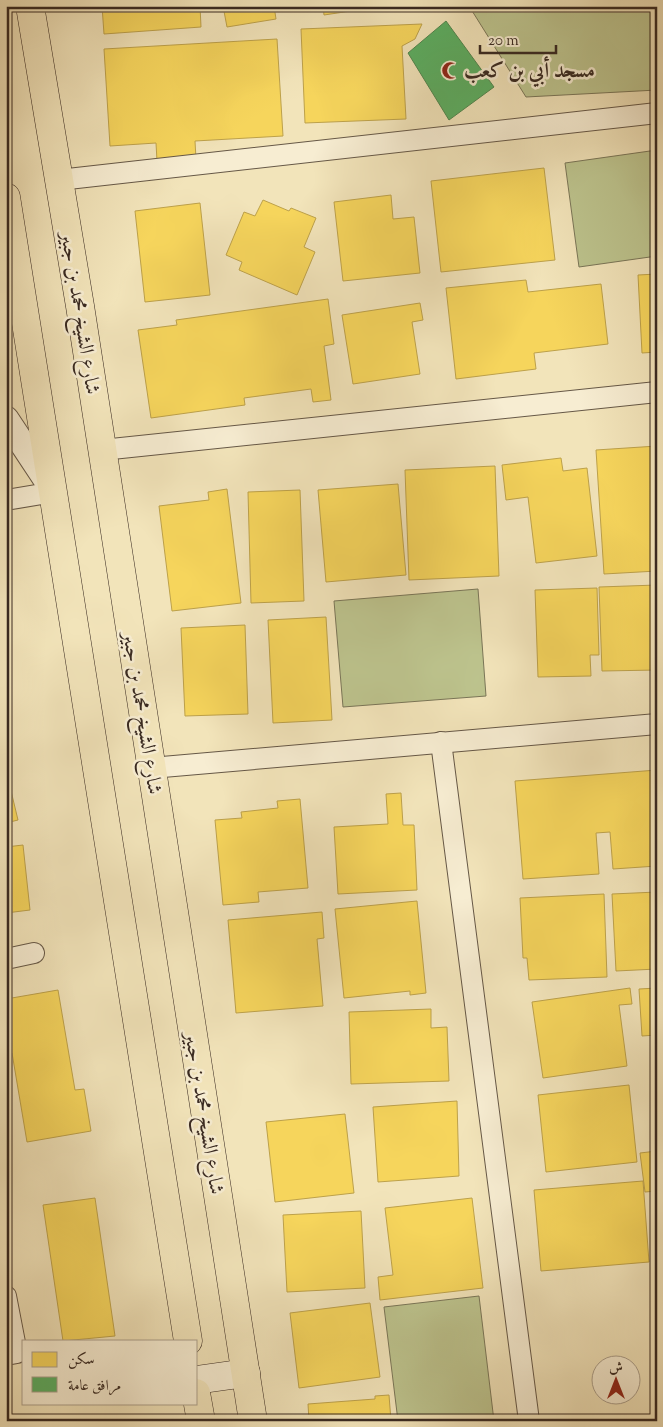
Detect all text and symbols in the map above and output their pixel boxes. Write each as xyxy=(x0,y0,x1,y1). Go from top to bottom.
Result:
scale bar xyxy=(480,22,557,54)
text: 20 m xyxy=(488,31,519,52)
place label: مسجد أبي بن كعب xyxy=(464,56,595,88)
mosque icon: مسجد أبي بن كعب xyxy=(440,60,460,80)
street label: شارع الشيخ محمد بن جبير xyxy=(49,228,107,397)
street label: شارع الشيخ محمد بن جبير xyxy=(111,628,169,797)
street label: شارع الشيخ محمد بن جبير xyxy=(173,1028,231,1197)
legend xyxy=(22,1340,198,1404)
text: سكن xyxy=(68,1350,95,1371)
north arrow xyxy=(590,1354,640,1404)
text: ش xyxy=(609,1359,623,1379)
text: مرافق عامة xyxy=(68,1376,121,1397)

